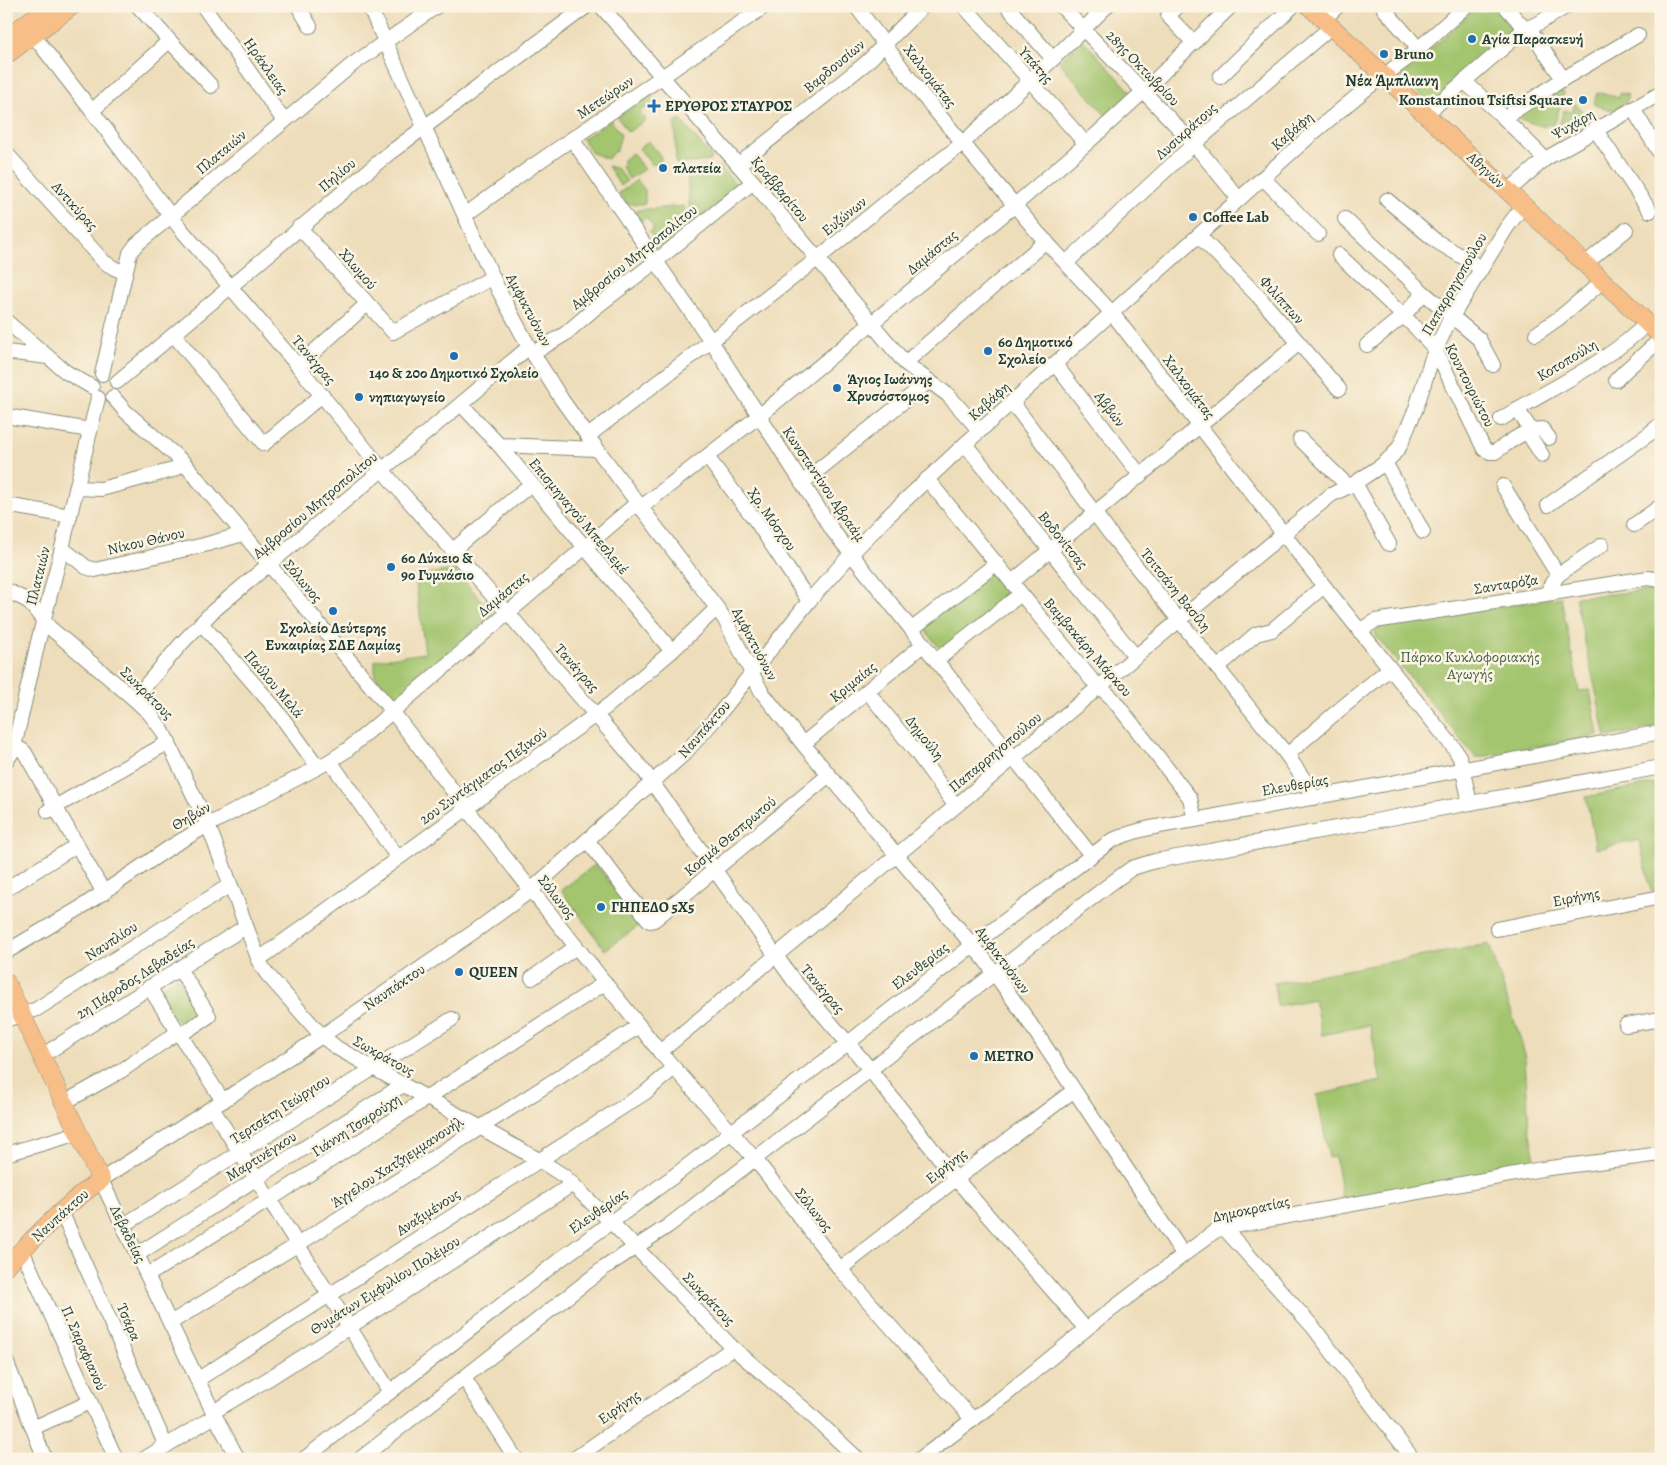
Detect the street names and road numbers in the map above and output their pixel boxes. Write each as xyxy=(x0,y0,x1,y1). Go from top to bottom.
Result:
street label: 28ης Οκτωβρίου xyxy=(1102,26,1184,110)
street label: Ηράκλειας xyxy=(239,33,293,99)
street label: Βαρδουσίων xyxy=(799,34,869,98)
street label: Χαλκομάτας xyxy=(899,40,961,112)
street label: Υπάτης xyxy=(1014,41,1058,88)
street label: Μετεώρων xyxy=(572,71,638,123)
street label: Λυσικράτους xyxy=(1150,98,1221,165)
street label: Ψυχάρη xyxy=(1548,104,1598,144)
street label: Καβάφη xyxy=(1267,107,1317,155)
street label: Πλαταιών xyxy=(192,125,250,179)
street label: Αθηνών xyxy=(1462,146,1509,193)
street label: Κραββαρίτου xyxy=(746,152,814,226)
street label: Πηλίου xyxy=(314,153,360,197)
street label: Αντικύρας xyxy=(47,176,103,235)
street label: Ευζώνων xyxy=(817,192,871,240)
street label: Αμβροσίου Μητροπολίτου xyxy=(566,200,702,315)
street label: Δαμάστας xyxy=(902,225,962,279)
street label: Παπαρρηγοπούλου xyxy=(1416,229,1492,339)
street label: Χλωμού xyxy=(334,244,382,294)
street label: Αμφικτυόνων xyxy=(501,269,557,350)
street label: Φιλίππων xyxy=(1255,272,1309,328)
street label: Τανάγρας xyxy=(287,331,341,389)
street label: Κοτοπούλη xyxy=(1533,334,1601,386)
street label: Κουντουριώτου xyxy=(1440,340,1500,431)
street label: Χαλκομάτας xyxy=(1158,351,1220,423)
street label: Καβάφη xyxy=(964,377,1014,425)
street label: Αββών xyxy=(1089,386,1130,431)
street label: Κωνσταντίνου Αβραάμ xyxy=(778,422,871,546)
street label: Αμβροσίου Μητροπολίτου xyxy=(248,447,382,564)
street label: Επισμηναγού Μπεσλεμέ xyxy=(524,454,634,578)
street label: Χρ. Μόσχου xyxy=(743,483,801,555)
street label: Βοδονίτσας xyxy=(1034,507,1092,573)
street label: Νίκου Θάνου xyxy=(105,522,187,560)
street label: Τσιτσάνη Βασίλη xyxy=(1136,544,1216,636)
street label: Πλαταιών xyxy=(21,545,55,607)
street label: Σόλωνος xyxy=(279,555,327,607)
street label: Δαμάστας xyxy=(473,567,533,621)
street label: Σανταρόζα xyxy=(1472,569,1540,599)
street label: Βαμβακάρη Μάρκου xyxy=(1039,593,1137,701)
street label: Αμφικτυόνων xyxy=(727,603,783,684)
street label: Τανάγρας xyxy=(550,639,604,697)
street label: Παύλου Μελά xyxy=(240,646,308,722)
street label: Κριμαίας xyxy=(825,657,881,707)
street label: Σωκράτους xyxy=(116,662,178,724)
street label: Ναυπάκτου xyxy=(673,696,735,762)
street label: Παπαρρηγοπούλου xyxy=(944,707,1046,797)
street label: Δημούλη xyxy=(901,711,949,765)
street label: 2ου Συντάγματος Πεζικού xyxy=(415,723,551,829)
street label: Ελευθερίας xyxy=(1260,769,1330,801)
street label: Κοσμά Θεσπρωτού xyxy=(680,791,780,881)
street label: Θηβών xyxy=(168,797,214,835)
street label: Σόλωνος xyxy=(533,871,581,923)
street label: Ειρήνης xyxy=(1551,883,1601,911)
street label: Ναυπλίου xyxy=(81,916,141,965)
street label: Αμφικτυόνων xyxy=(970,921,1035,998)
street label: 2η Πάροδος Λεβαδείας xyxy=(72,932,198,1024)
street label: Ελευθερίας xyxy=(887,937,953,995)
street label: Ναυπάκτου xyxy=(359,959,429,1015)
street label: Τανάγρας xyxy=(796,960,850,1018)
street label: Σωκράτους xyxy=(350,1031,418,1081)
street label: Τερτσέτη Γεώργιου xyxy=(226,1069,334,1149)
street label: Γιάννη Τσαρούχη xyxy=(308,1089,404,1161)
street label: Άγγελου Χατζηεμμανουήλ xyxy=(327,1112,467,1212)
street label: Μαρτινέγκου xyxy=(222,1126,300,1186)
street label: Ειρήνης xyxy=(921,1144,971,1188)
street label: Ναυπάκτου xyxy=(27,1184,93,1246)
street label: Αναξιμένους xyxy=(391,1184,464,1241)
street label: Ελευθερίας xyxy=(565,1184,631,1238)
street label: Σόλωνος xyxy=(790,1184,838,1236)
street label: Δημοκρατίας xyxy=(1211,1191,1291,1227)
street label: Λεβαδείας xyxy=(105,1201,151,1266)
street label: Θυμάτων Εμφυλίου Πολέμου xyxy=(306,1231,464,1339)
street label: Σωκράτους xyxy=(678,1268,740,1330)
street label: Τσάρα xyxy=(112,1300,146,1344)
street label: Π. Σαραφιανού xyxy=(56,1303,112,1394)
street label: Ειρήνης xyxy=(594,1385,644,1429)

